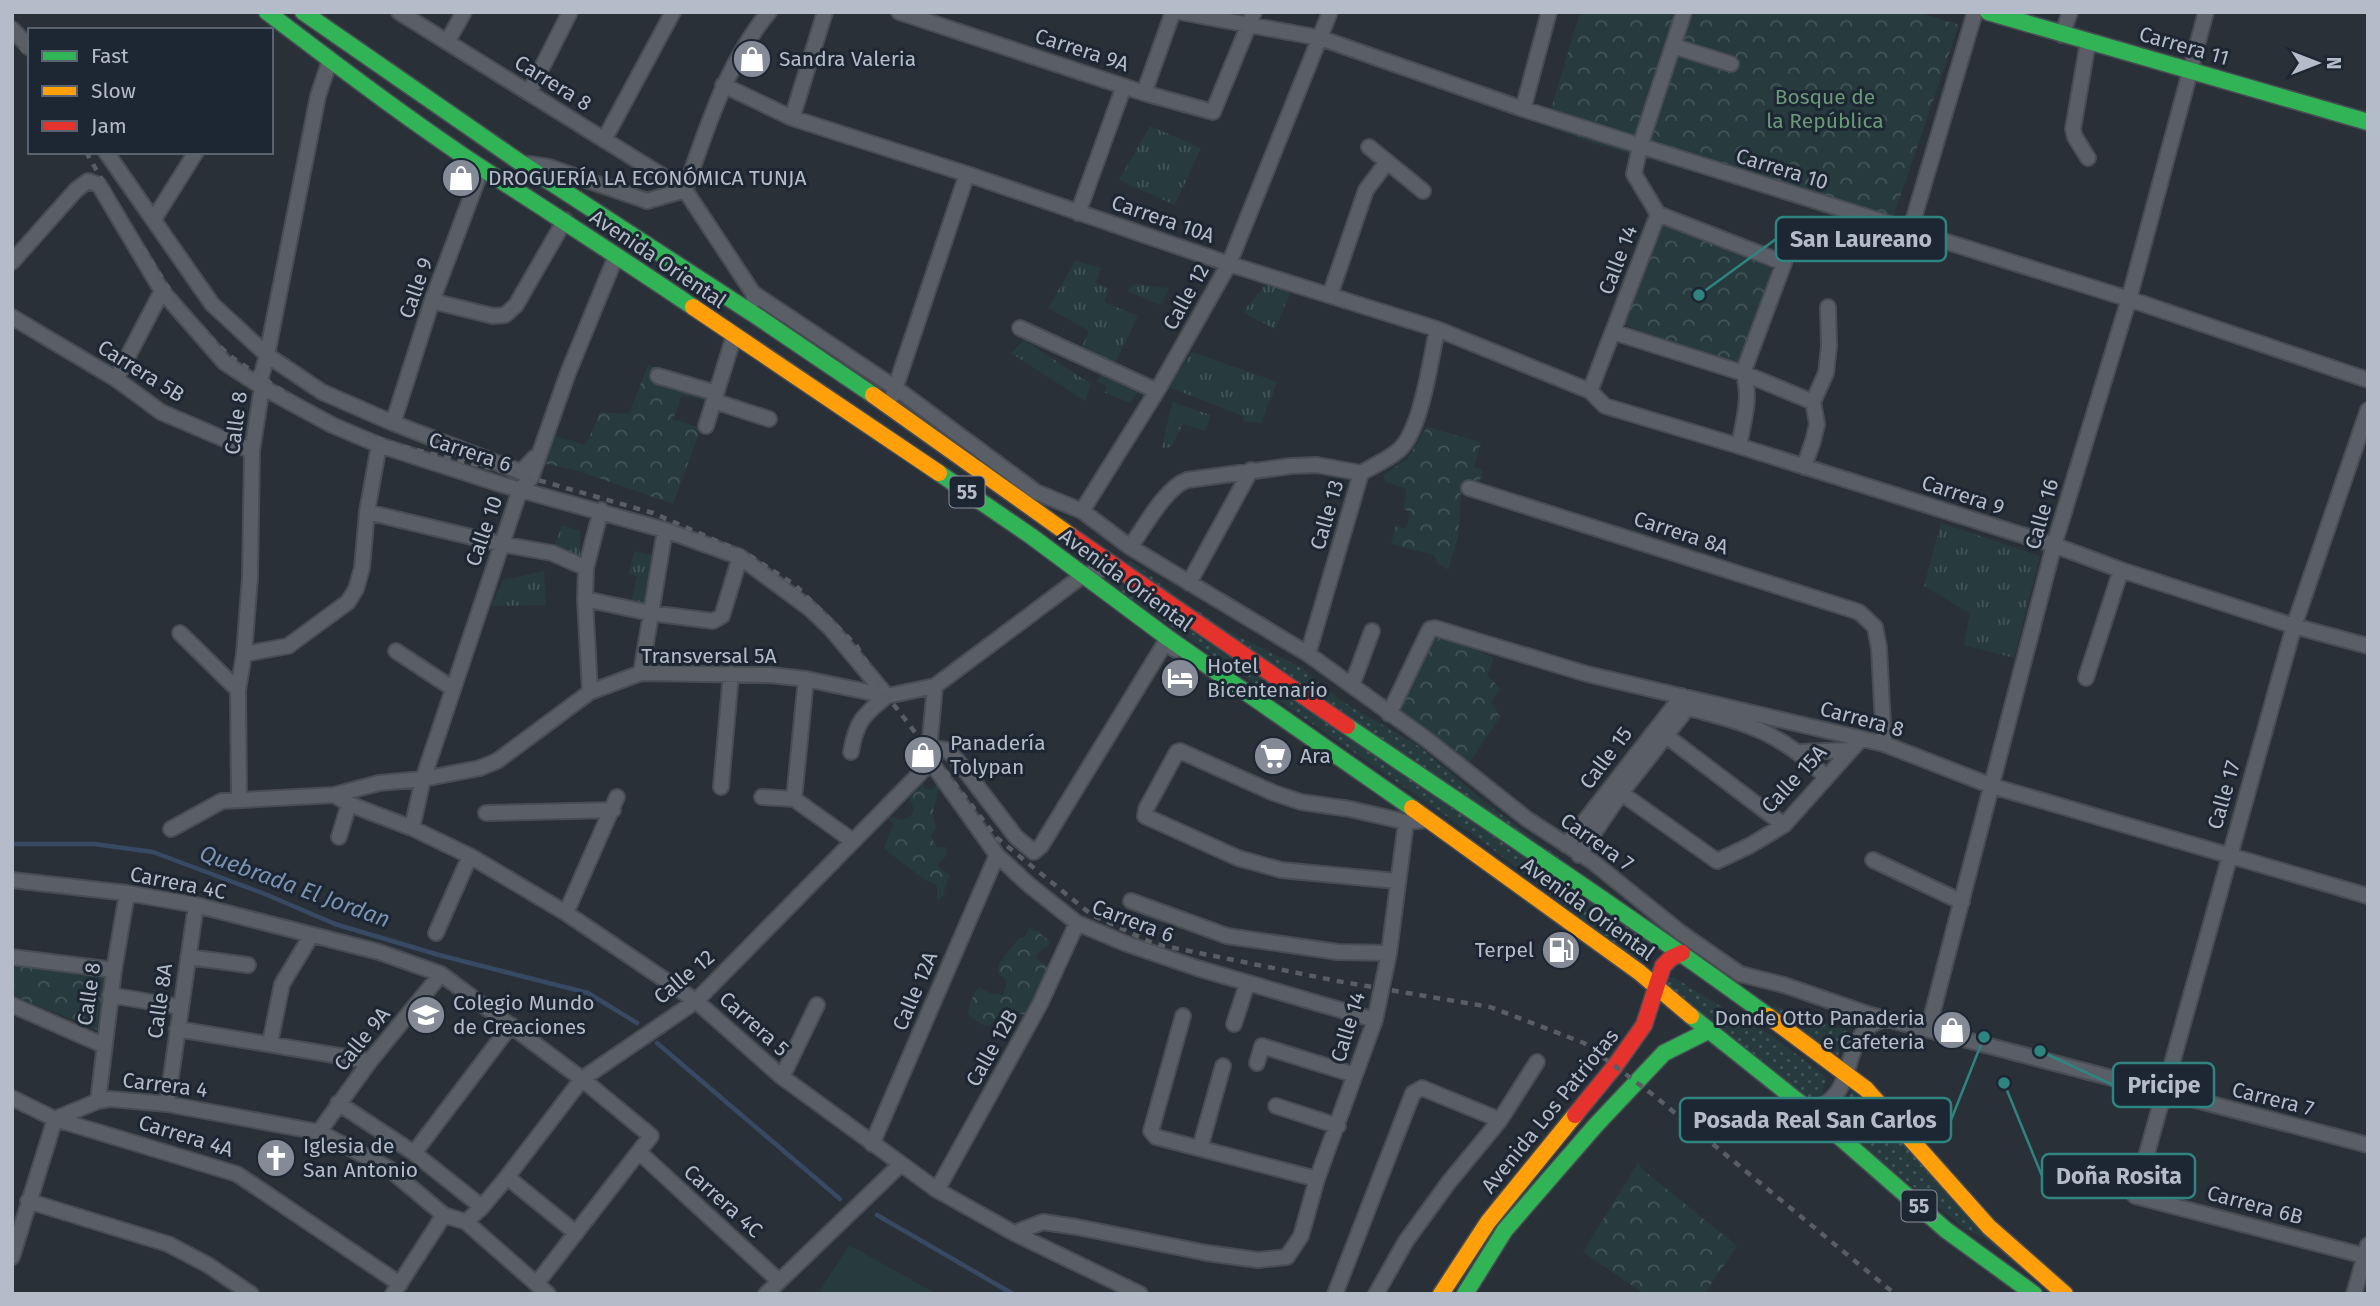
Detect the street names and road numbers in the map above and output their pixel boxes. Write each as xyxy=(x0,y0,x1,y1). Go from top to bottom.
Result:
street label: Carrera 11 xyxy=(2136,21,2232,71)
street label: Carrera 9A xyxy=(1032,23,1132,77)
street label: Carrera 8 xyxy=(510,49,596,117)
street label: Carrera 10 xyxy=(1733,143,1831,195)
street label: Carrera 10A xyxy=(1108,189,1218,249)
street label: Avenida Oriental xyxy=(585,204,731,314)
street label: Calle 14 xyxy=(1593,222,1643,298)
street label: Calle 9 xyxy=(393,254,439,322)
street label: Calle 12 xyxy=(1157,259,1215,335)
street label: Carrera 5B xyxy=(93,334,189,408)
street label: Calle 8 xyxy=(219,390,253,456)
street label: Carrera 6 xyxy=(425,426,515,478)
street label: Carrera 9 xyxy=(1918,469,2008,521)
street label: Calle 16 xyxy=(2020,476,2064,552)
road number: 55 xyxy=(950,477,984,508)
street label: Calle 13 xyxy=(1305,477,1349,553)
street label: Calle 10 xyxy=(460,492,508,570)
street label: Carrera 8A xyxy=(1630,505,1732,561)
street label: Avenida Oriental xyxy=(1054,523,1198,637)
street label: Transversal 5A xyxy=(641,643,777,669)
street label: Carrera 8 xyxy=(1817,695,1907,743)
street label: Calle 15 xyxy=(1574,722,1638,794)
street label: Calle 15A xyxy=(1756,740,1832,818)
street label: Calle 17 xyxy=(2202,758,2246,832)
street label: Carrera 7 xyxy=(1555,807,1639,877)
street label: Avenida Oriental xyxy=(1516,852,1660,966)
street label: Carrera 4C xyxy=(128,861,228,905)
street label: Carrera 6 xyxy=(1088,894,1178,948)
street label: Calle 12 xyxy=(648,944,720,1010)
street label: Calle 12A xyxy=(887,947,943,1035)
street label: Calle 8 xyxy=(72,961,106,1027)
street label: Calle 8A xyxy=(142,962,178,1040)
street label: Carrera 5 xyxy=(714,986,794,1062)
street label: Calle 14 xyxy=(1325,989,1371,1065)
street label: Calle 9A xyxy=(328,1002,396,1076)
street label: Calle 12B xyxy=(960,1005,1024,1091)
street label: Avenida Los Patriotas xyxy=(1476,1023,1624,1198)
street label: Carrera 4 xyxy=(121,1067,209,1103)
street label: Carrera 7 xyxy=(2229,1076,2317,1122)
street label: Carrera 4A xyxy=(136,1109,236,1163)
street label: Carrera 4C xyxy=(678,1159,768,1243)
street label: Carrera 6B xyxy=(2204,1180,2306,1230)
road number: 55 xyxy=(1902,1190,1937,1222)

